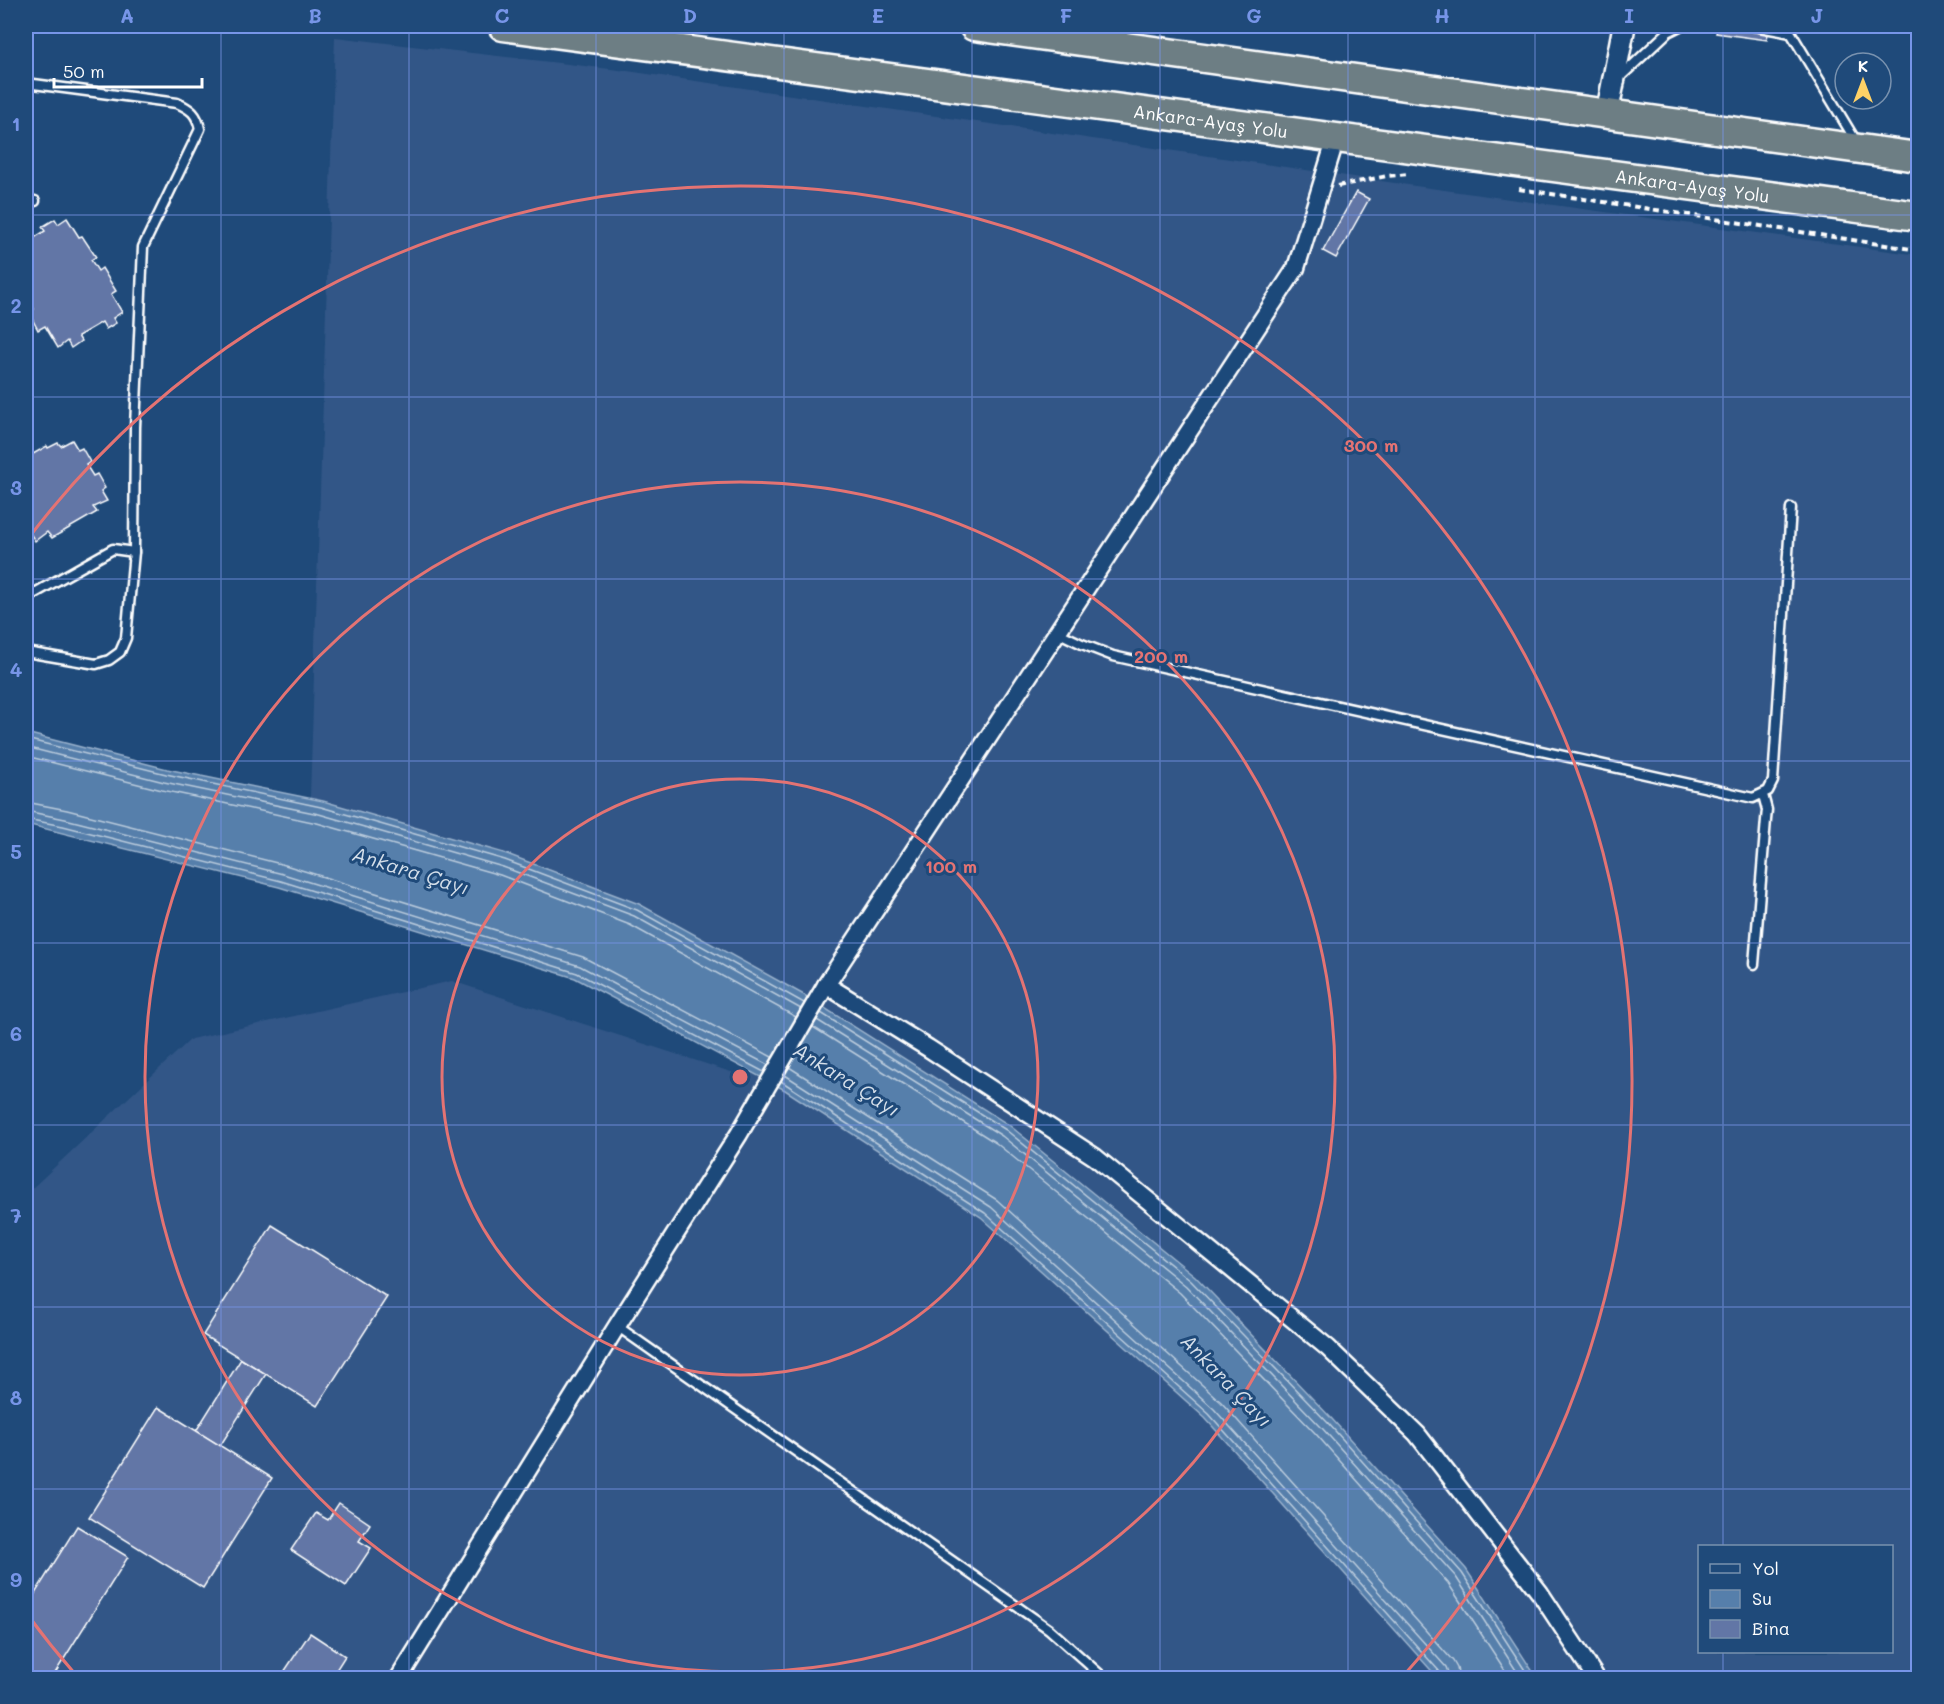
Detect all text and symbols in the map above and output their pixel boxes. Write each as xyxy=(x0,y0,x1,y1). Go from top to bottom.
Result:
text: A xyxy=(120,2,134,28)
text: B xyxy=(308,2,322,28)
text: C xyxy=(495,2,510,28)
text: D xyxy=(683,2,697,28)
text: E xyxy=(872,2,884,28)
text: F xyxy=(1060,2,1073,28)
text: G xyxy=(1246,2,1262,28)
text: H xyxy=(1434,2,1450,28)
text: I xyxy=(1624,2,1634,28)
text: J xyxy=(1810,2,1824,28)
scale bar xyxy=(54,51,202,89)
north arrow xyxy=(1833,51,1893,111)
text: K xyxy=(1858,55,1868,76)
text: 50 m xyxy=(63,59,105,83)
street label: Ankara-Ayaş Yolu xyxy=(1132,99,1289,143)
text: 1 xyxy=(12,110,20,136)
street label: Ankara-Ayaş Yolu xyxy=(1614,163,1771,208)
text: 2 xyxy=(10,292,22,318)
text: 300 m xyxy=(1344,433,1398,457)
text: 3 xyxy=(10,474,22,500)
text: 200 m xyxy=(1134,644,1188,668)
text: 4 xyxy=(10,656,23,682)
text: 5 xyxy=(10,838,22,864)
water label: Ankara Çayı xyxy=(350,840,472,900)
text: 100 m xyxy=(925,854,977,878)
text: 6 xyxy=(10,1020,22,1046)
water label: Ankara Çayı xyxy=(789,1036,905,1122)
centre of rings xyxy=(730,1067,750,1087)
text: 7 xyxy=(10,1202,22,1228)
water label: Ankara Çayı xyxy=(1176,1328,1278,1432)
text: 8 xyxy=(10,1384,22,1410)
legend xyxy=(1698,1545,1893,1653)
text: Yol xyxy=(1752,1556,1779,1580)
text: 9 xyxy=(10,1566,22,1592)
text: Su xyxy=(1752,1586,1772,1610)
text: Bina xyxy=(1752,1616,1790,1640)

